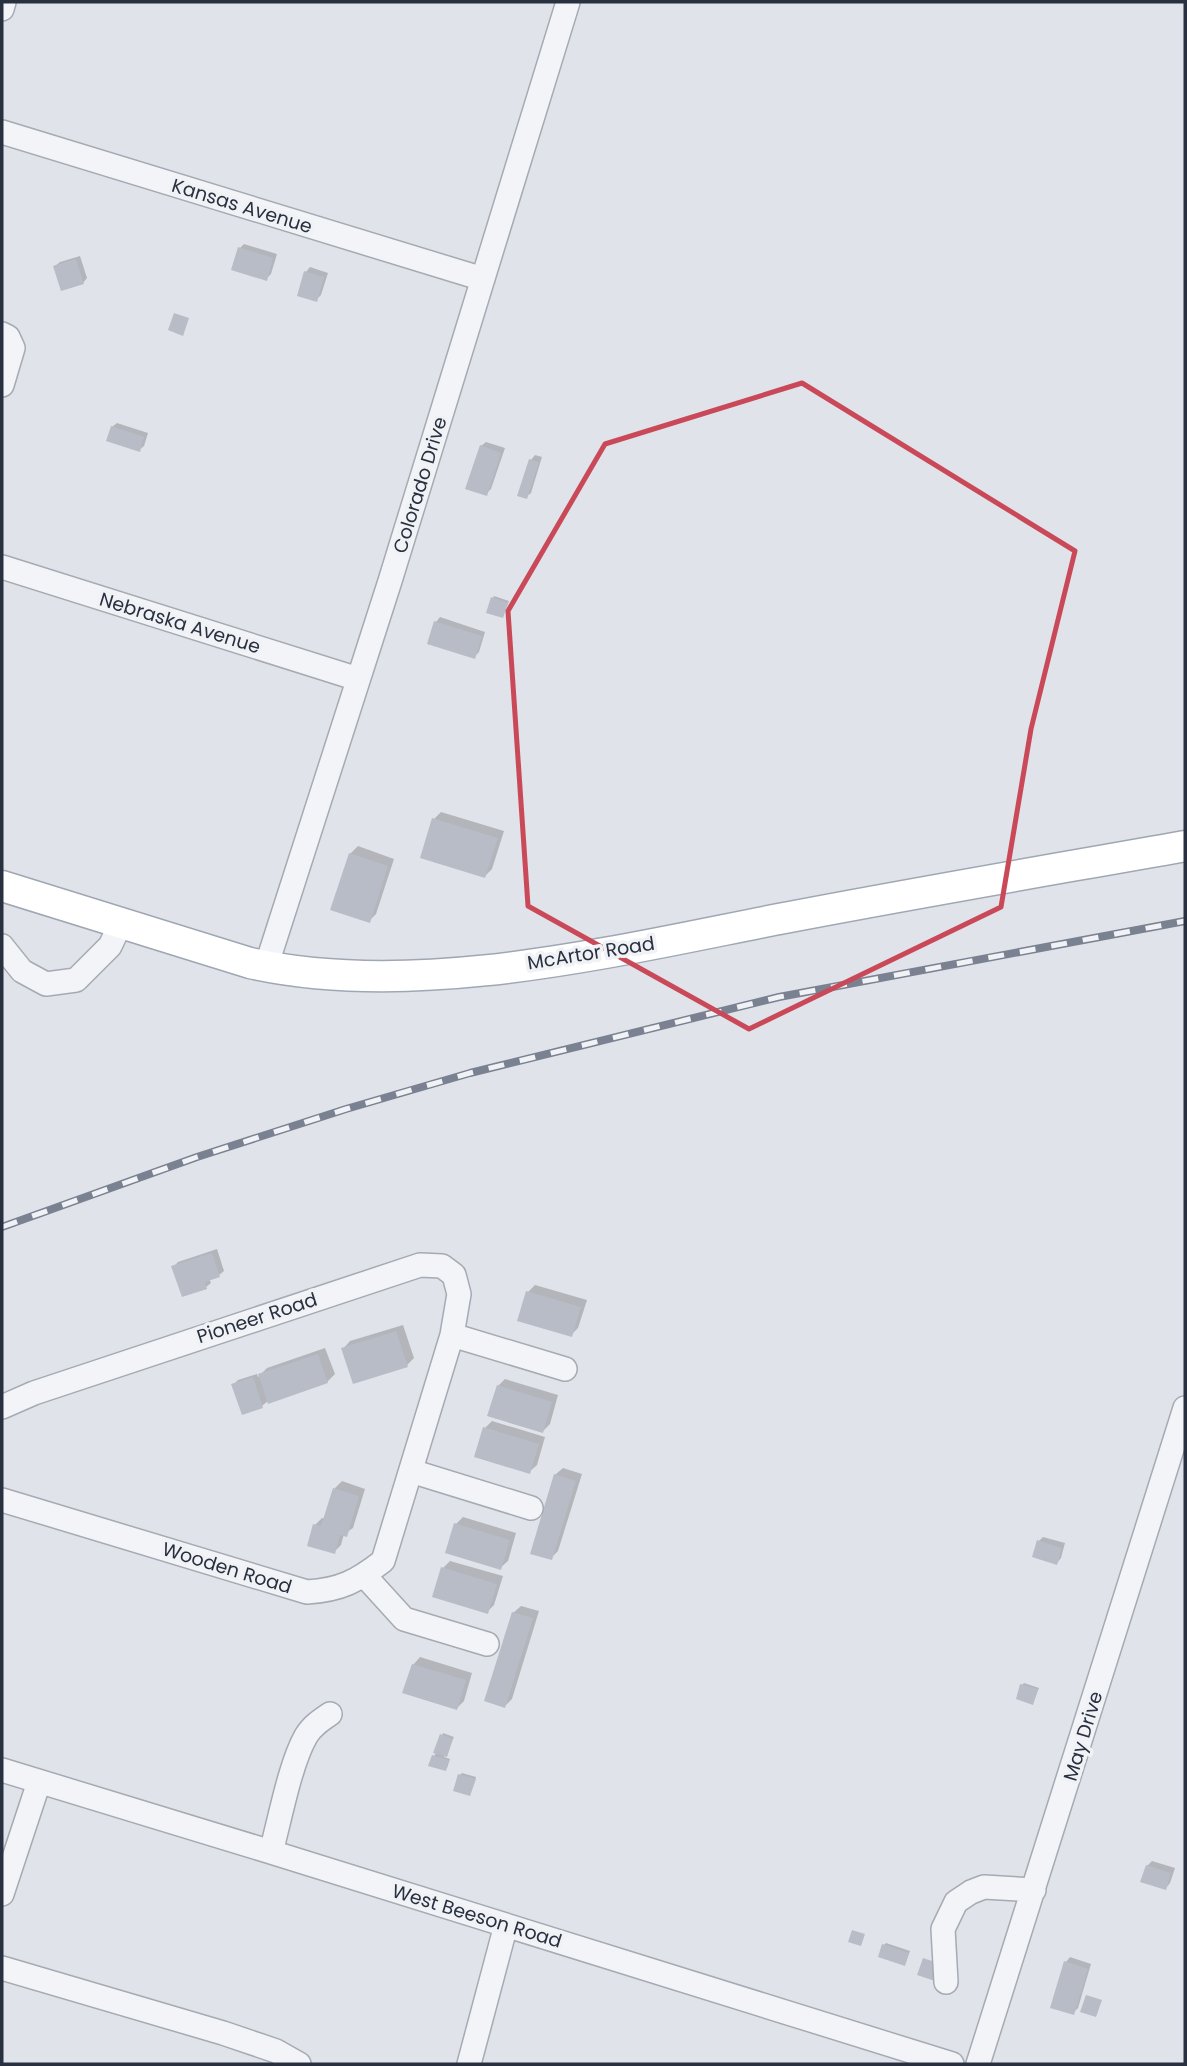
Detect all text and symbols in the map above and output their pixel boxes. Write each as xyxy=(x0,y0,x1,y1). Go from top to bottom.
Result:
street label: Kansas Avenue xyxy=(168,172,316,240)
street label: Colorado Drive xyxy=(386,413,454,557)
street label: Nebraska Avenue xyxy=(96,586,264,660)
street label: McArtor Road xyxy=(525,930,657,976)
street label: Pioneer Road xyxy=(193,1286,321,1350)
street label: Wooden Road xyxy=(159,1535,295,1601)
street label: May Drive xyxy=(1057,1688,1109,1784)
street label: West Beeson Road xyxy=(389,1877,565,1955)

